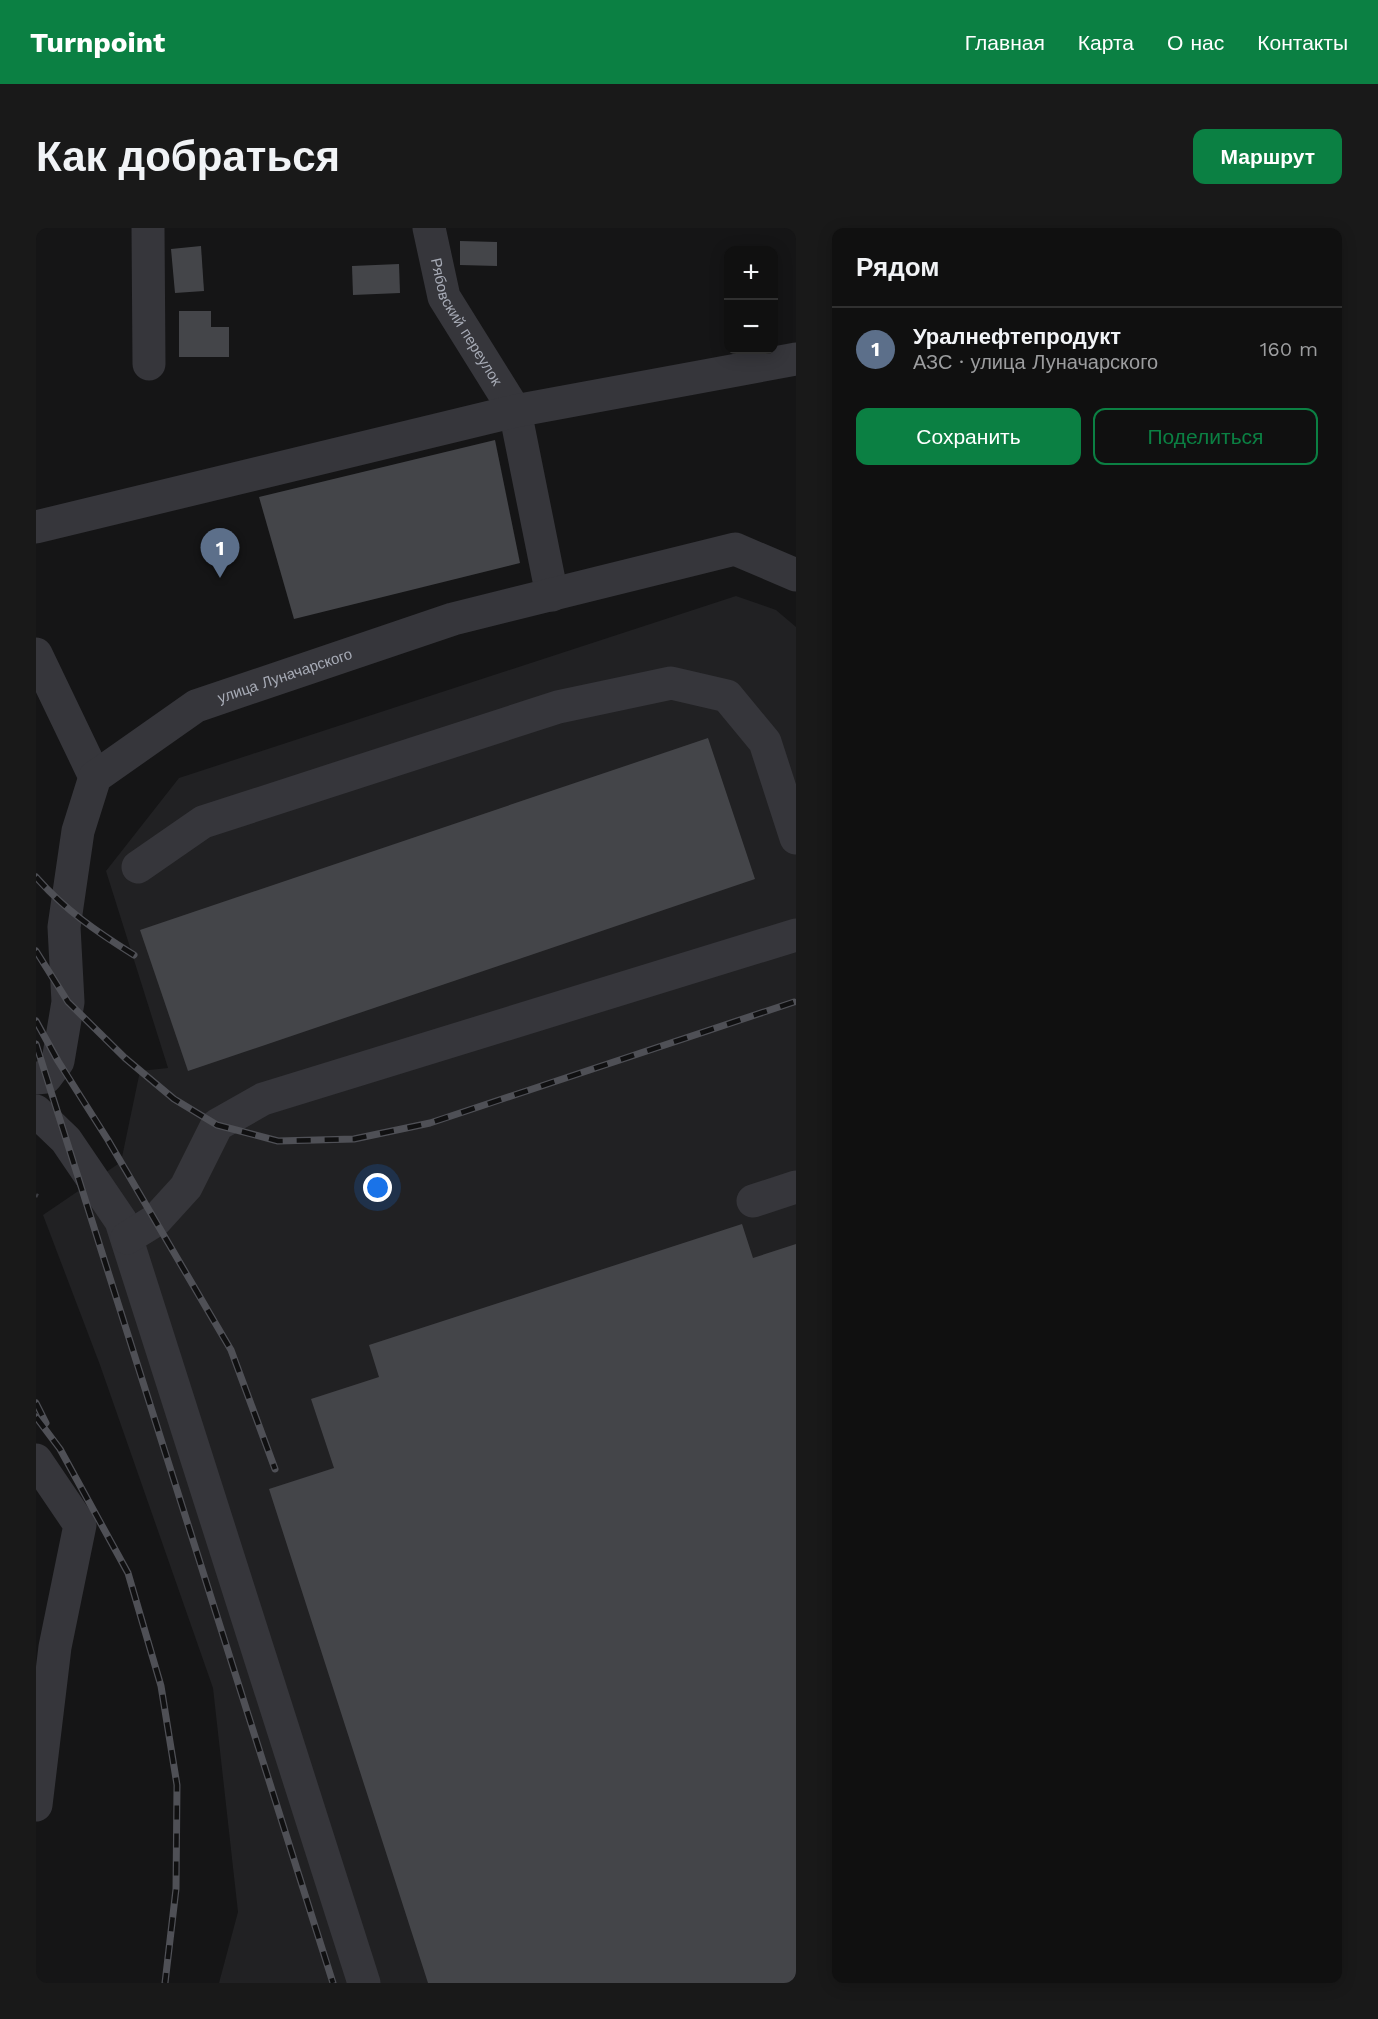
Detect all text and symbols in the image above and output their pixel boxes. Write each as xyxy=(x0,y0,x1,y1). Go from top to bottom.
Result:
text: Turnpoint xyxy=(30,26,165,59)
text: Главная xyxy=(965,30,1045,55)
text: Карта xyxy=(1078,30,1134,55)
text: О нас xyxy=(1167,30,1224,55)
text: Контакты xyxy=(1257,30,1348,55)
button: Маршрут xyxy=(1193,129,1342,184)
text: Как добраться xyxy=(36,132,340,181)
map controls xyxy=(724,246,778,354)
button: + xyxy=(724,246,778,300)
text: Рядом xyxy=(856,252,939,282)
street label: Рябовский переулок xyxy=(427,256,506,389)
button: − xyxy=(724,300,778,354)
text: Уралнефтепродукт xyxy=(913,324,1121,349)
text: 1 xyxy=(871,337,880,361)
text: 160 m xyxy=(1260,337,1318,361)
text: АЗС · улица Луначарского xyxy=(913,350,1158,374)
button: Сохранить xyxy=(856,408,1081,465)
button: Поделиться xyxy=(1093,408,1318,465)
pin: 1 xyxy=(200,528,240,578)
street label: улица Луначарского xyxy=(215,645,355,707)
your location xyxy=(363,1173,392,1202)

